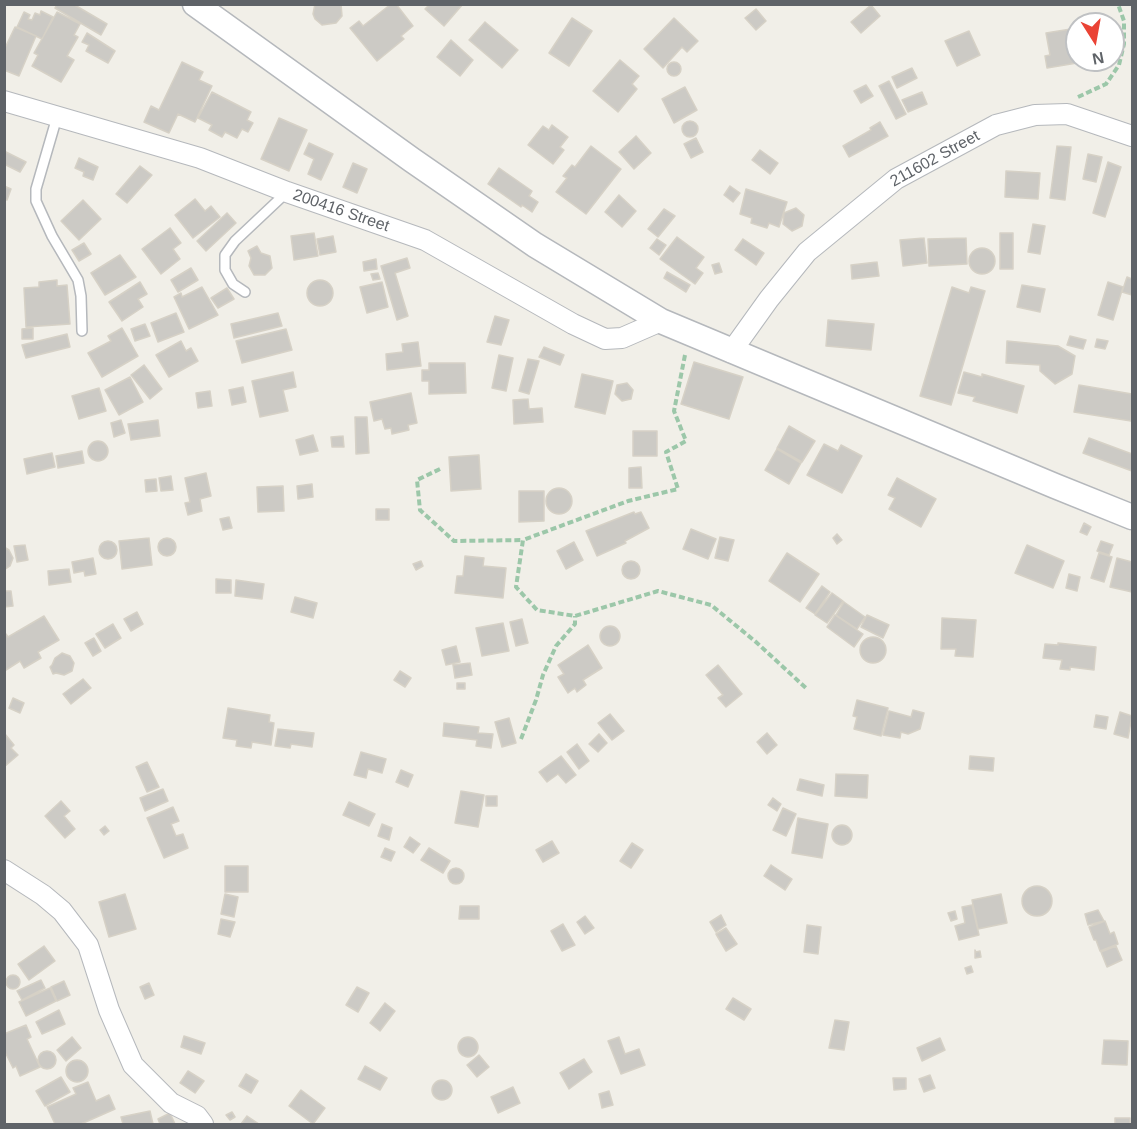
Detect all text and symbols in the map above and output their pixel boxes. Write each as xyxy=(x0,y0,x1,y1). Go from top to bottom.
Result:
north arrow xyxy=(1065,12,1125,72)
text: N xyxy=(1091,49,1105,68)
street label: 211602 Street xyxy=(887,127,983,191)
street label: 200416 Street xyxy=(290,186,392,236)

